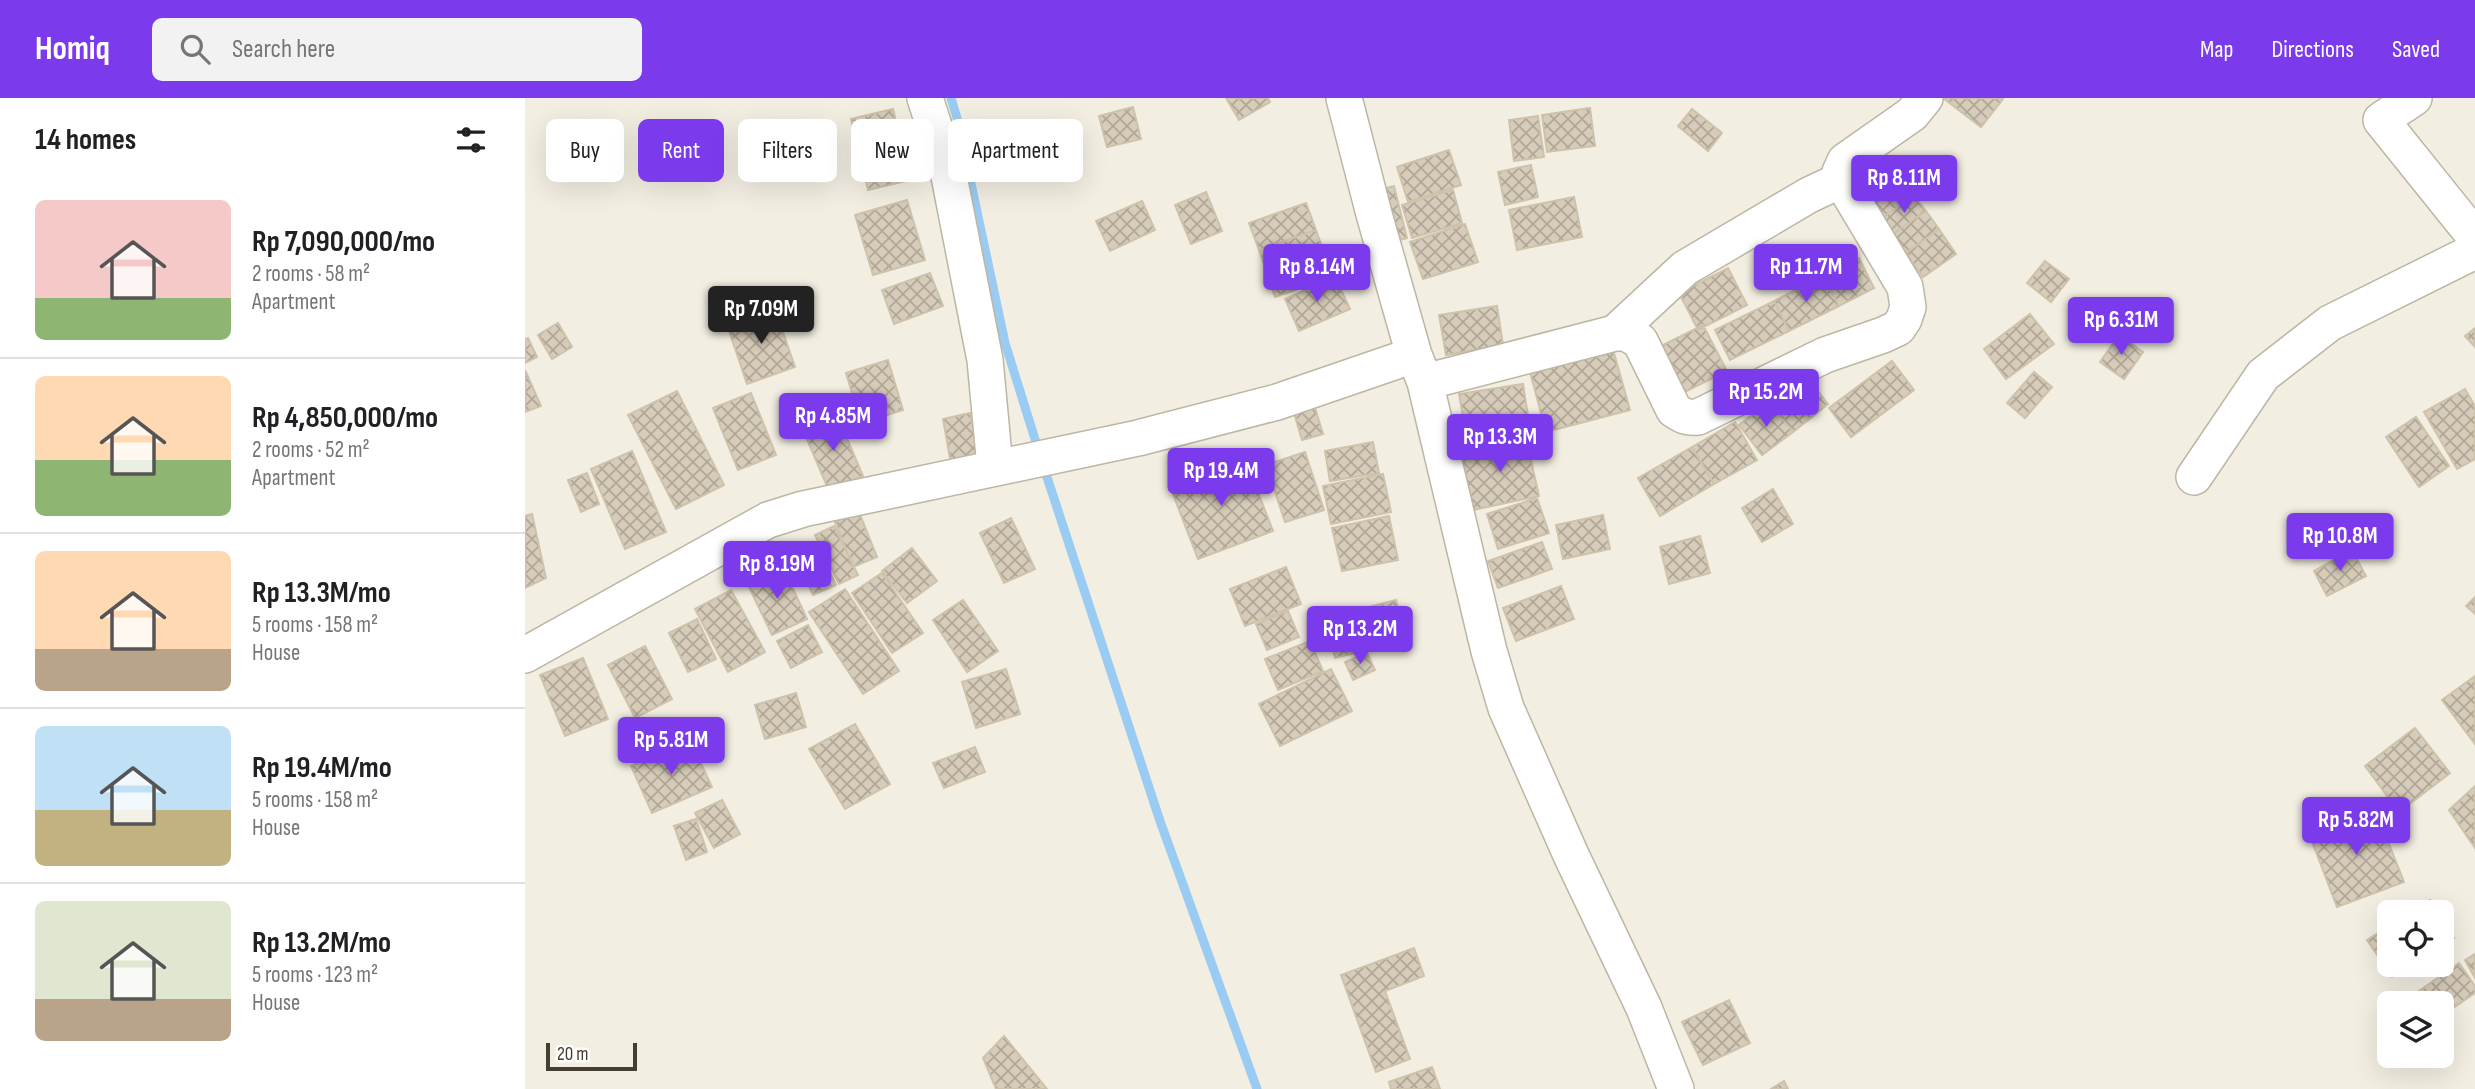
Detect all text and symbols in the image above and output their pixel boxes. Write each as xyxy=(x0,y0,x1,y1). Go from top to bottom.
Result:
search box xyxy=(152,18,642,81)
text: Homiq xyxy=(35,29,110,69)
icon: search xyxy=(176,30,214,68)
text: Search here xyxy=(232,34,335,65)
text: Map xyxy=(2200,35,2233,64)
text: Directions xyxy=(2271,35,2354,64)
text: Saved xyxy=(2392,35,2440,64)
chip: Buy xyxy=(546,119,624,182)
chip: Rent xyxy=(638,119,724,182)
chip: Filters xyxy=(738,119,837,182)
chip: New xyxy=(851,119,934,182)
chip: Apartment xyxy=(948,119,1083,182)
icon: filters xyxy=(452,121,490,159)
text: 14 homes xyxy=(35,122,136,158)
pin: Rp 8.11M xyxy=(1832,156,1976,215)
text: Rp 8.11M xyxy=(1867,164,1941,192)
text: Rp 7,090,000/mo xyxy=(252,224,435,260)
icon: home xyxy=(91,228,175,312)
pin: Rp 8.14M xyxy=(1245,244,1389,304)
pin: Rp 11.7M xyxy=(1734,244,1878,304)
text: Rp 8.14M xyxy=(1279,253,1355,281)
text: Rp 11.7M xyxy=(1770,253,1842,281)
text: 2 rooms · 58 m² xyxy=(252,260,370,288)
pin: Rp 7.09M xyxy=(689,286,833,346)
text: Apartment xyxy=(252,288,336,316)
text: Rp 7.09M xyxy=(724,295,798,323)
pin: Rp 6.31M xyxy=(2049,298,2193,357)
text: Rp 6.31M xyxy=(2084,306,2158,334)
pin: Rp 15.2M xyxy=(1694,370,1838,429)
text: Rp 15.2M xyxy=(1729,378,1803,406)
pin: Rp 4.85M xyxy=(761,394,905,453)
text: Rp 4,850,000/mo xyxy=(252,400,438,436)
text: Rp 4.85M xyxy=(795,402,871,430)
icon: home xyxy=(91,404,175,488)
pin: Rp 13.3M xyxy=(1428,414,1572,474)
text: Rp 13.3M xyxy=(1463,423,1537,451)
text: 2 rooms · 52 m² xyxy=(252,436,370,464)
pin: Rp 19.4M xyxy=(1149,448,1293,508)
text: Rp 19.4M xyxy=(1184,457,1259,485)
text: Apartment xyxy=(252,464,336,492)
pin: Rp 10.8M xyxy=(2268,514,2412,573)
text: Rp 10.8M xyxy=(2303,522,2377,550)
pin: Rp 8.19M xyxy=(705,542,849,601)
text: Rp 8.19M xyxy=(739,550,815,578)
text: Rp 13.3M/mo xyxy=(252,575,391,611)
icon: home xyxy=(91,579,175,663)
pin: Rp 13.2M xyxy=(1288,606,1432,666)
text: 5 rooms · 158 m² xyxy=(252,611,378,639)
text: Rp 13.2M xyxy=(1323,615,1397,643)
text: House xyxy=(252,639,300,667)
pin: Rp 5.81M xyxy=(599,718,743,777)
text: Rp 5.81M xyxy=(634,726,708,754)
text: Rp 19.4M/mo xyxy=(252,750,392,786)
icon: home xyxy=(91,754,175,838)
text: 5 rooms · 158 m² xyxy=(252,786,378,814)
pin: Rp 5.82M xyxy=(2284,798,2428,857)
text: Rp 5.82M xyxy=(2318,806,2394,834)
text: House xyxy=(252,814,300,842)
map controls xyxy=(2377,900,2454,1068)
button: locate xyxy=(2377,900,2454,977)
text: Rp 13.2M/mo xyxy=(252,925,391,961)
icon: home xyxy=(91,929,175,1013)
text: 5 rooms · 123 m² xyxy=(252,961,378,989)
text: House xyxy=(252,989,300,1017)
button: layers xyxy=(2377,991,2454,1068)
scale bar xyxy=(546,1040,637,1072)
text: 20 m xyxy=(557,1043,589,1066)

